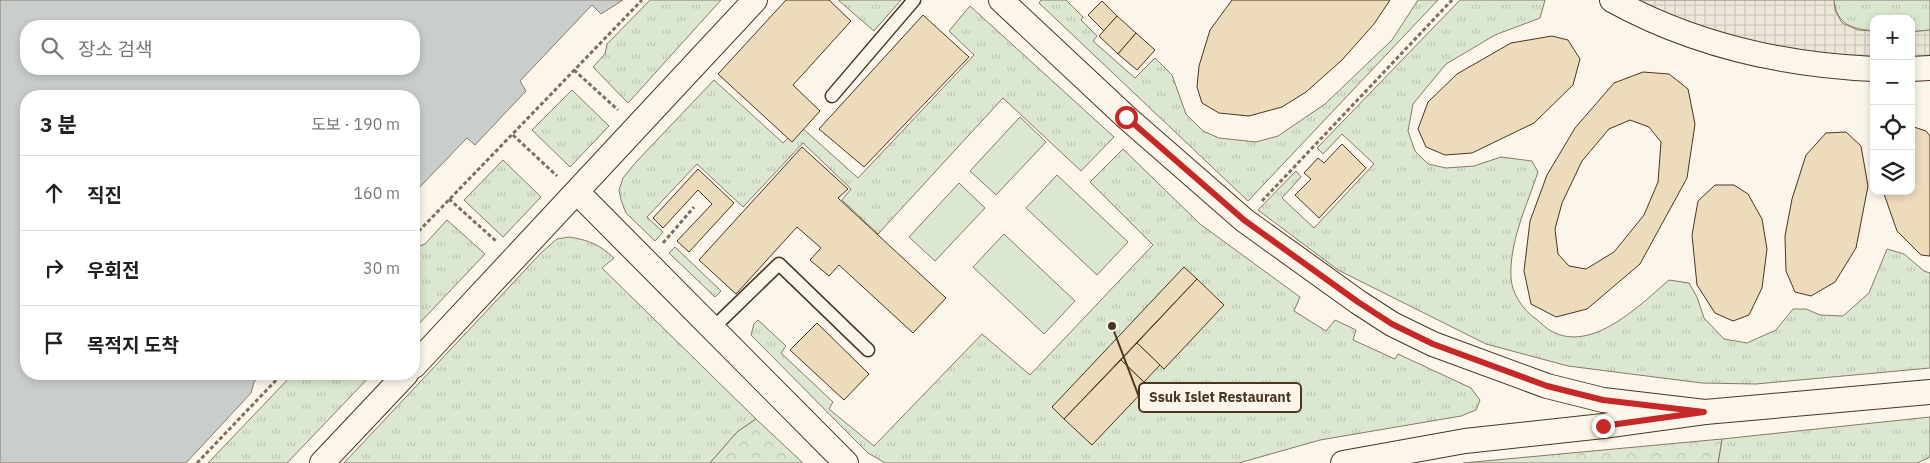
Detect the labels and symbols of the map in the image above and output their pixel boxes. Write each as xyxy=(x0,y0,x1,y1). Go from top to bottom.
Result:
route start xyxy=(1115,106,1138,129)
callout: Ssuk Islet Restaurant xyxy=(1139,383,1301,412)
text: Ssuk Islet Restaurant xyxy=(1149,388,1291,406)
route end xyxy=(1592,415,1615,438)

